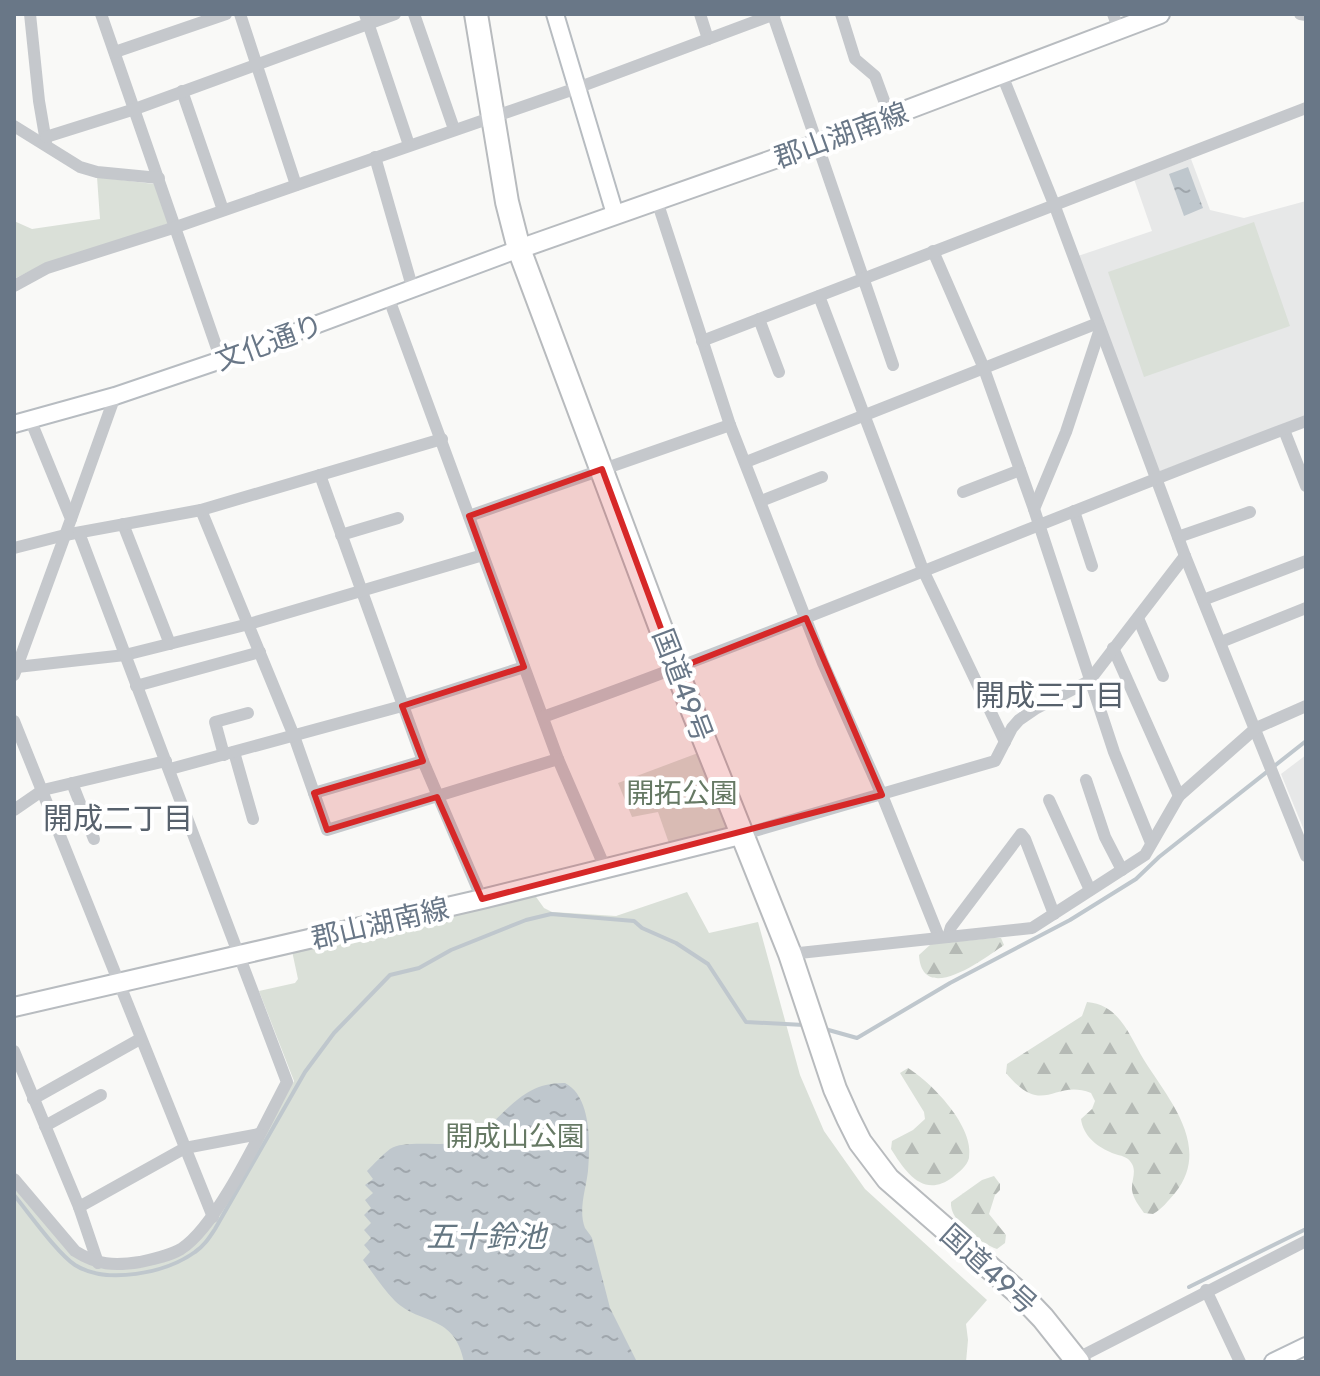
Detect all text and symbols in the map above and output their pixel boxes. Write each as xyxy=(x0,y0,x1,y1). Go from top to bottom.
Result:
street label: 郡山湖南線 xyxy=(770,96,913,175)
street label: 文化通り xyxy=(211,308,327,377)
street label: 国道49号 xyxy=(646,624,719,746)
district label: 開成三丁目 xyxy=(975,678,1125,714)
park label: 開拓公園 xyxy=(626,777,738,810)
district label: 開成二丁目 xyxy=(43,801,193,837)
street label: 郡山湖南線 xyxy=(308,892,452,955)
park label: 開成山公園 xyxy=(445,1120,585,1153)
street label: 国道49号 xyxy=(934,1218,1043,1321)
water label: 五十鈴池 xyxy=(426,1219,549,1255)

